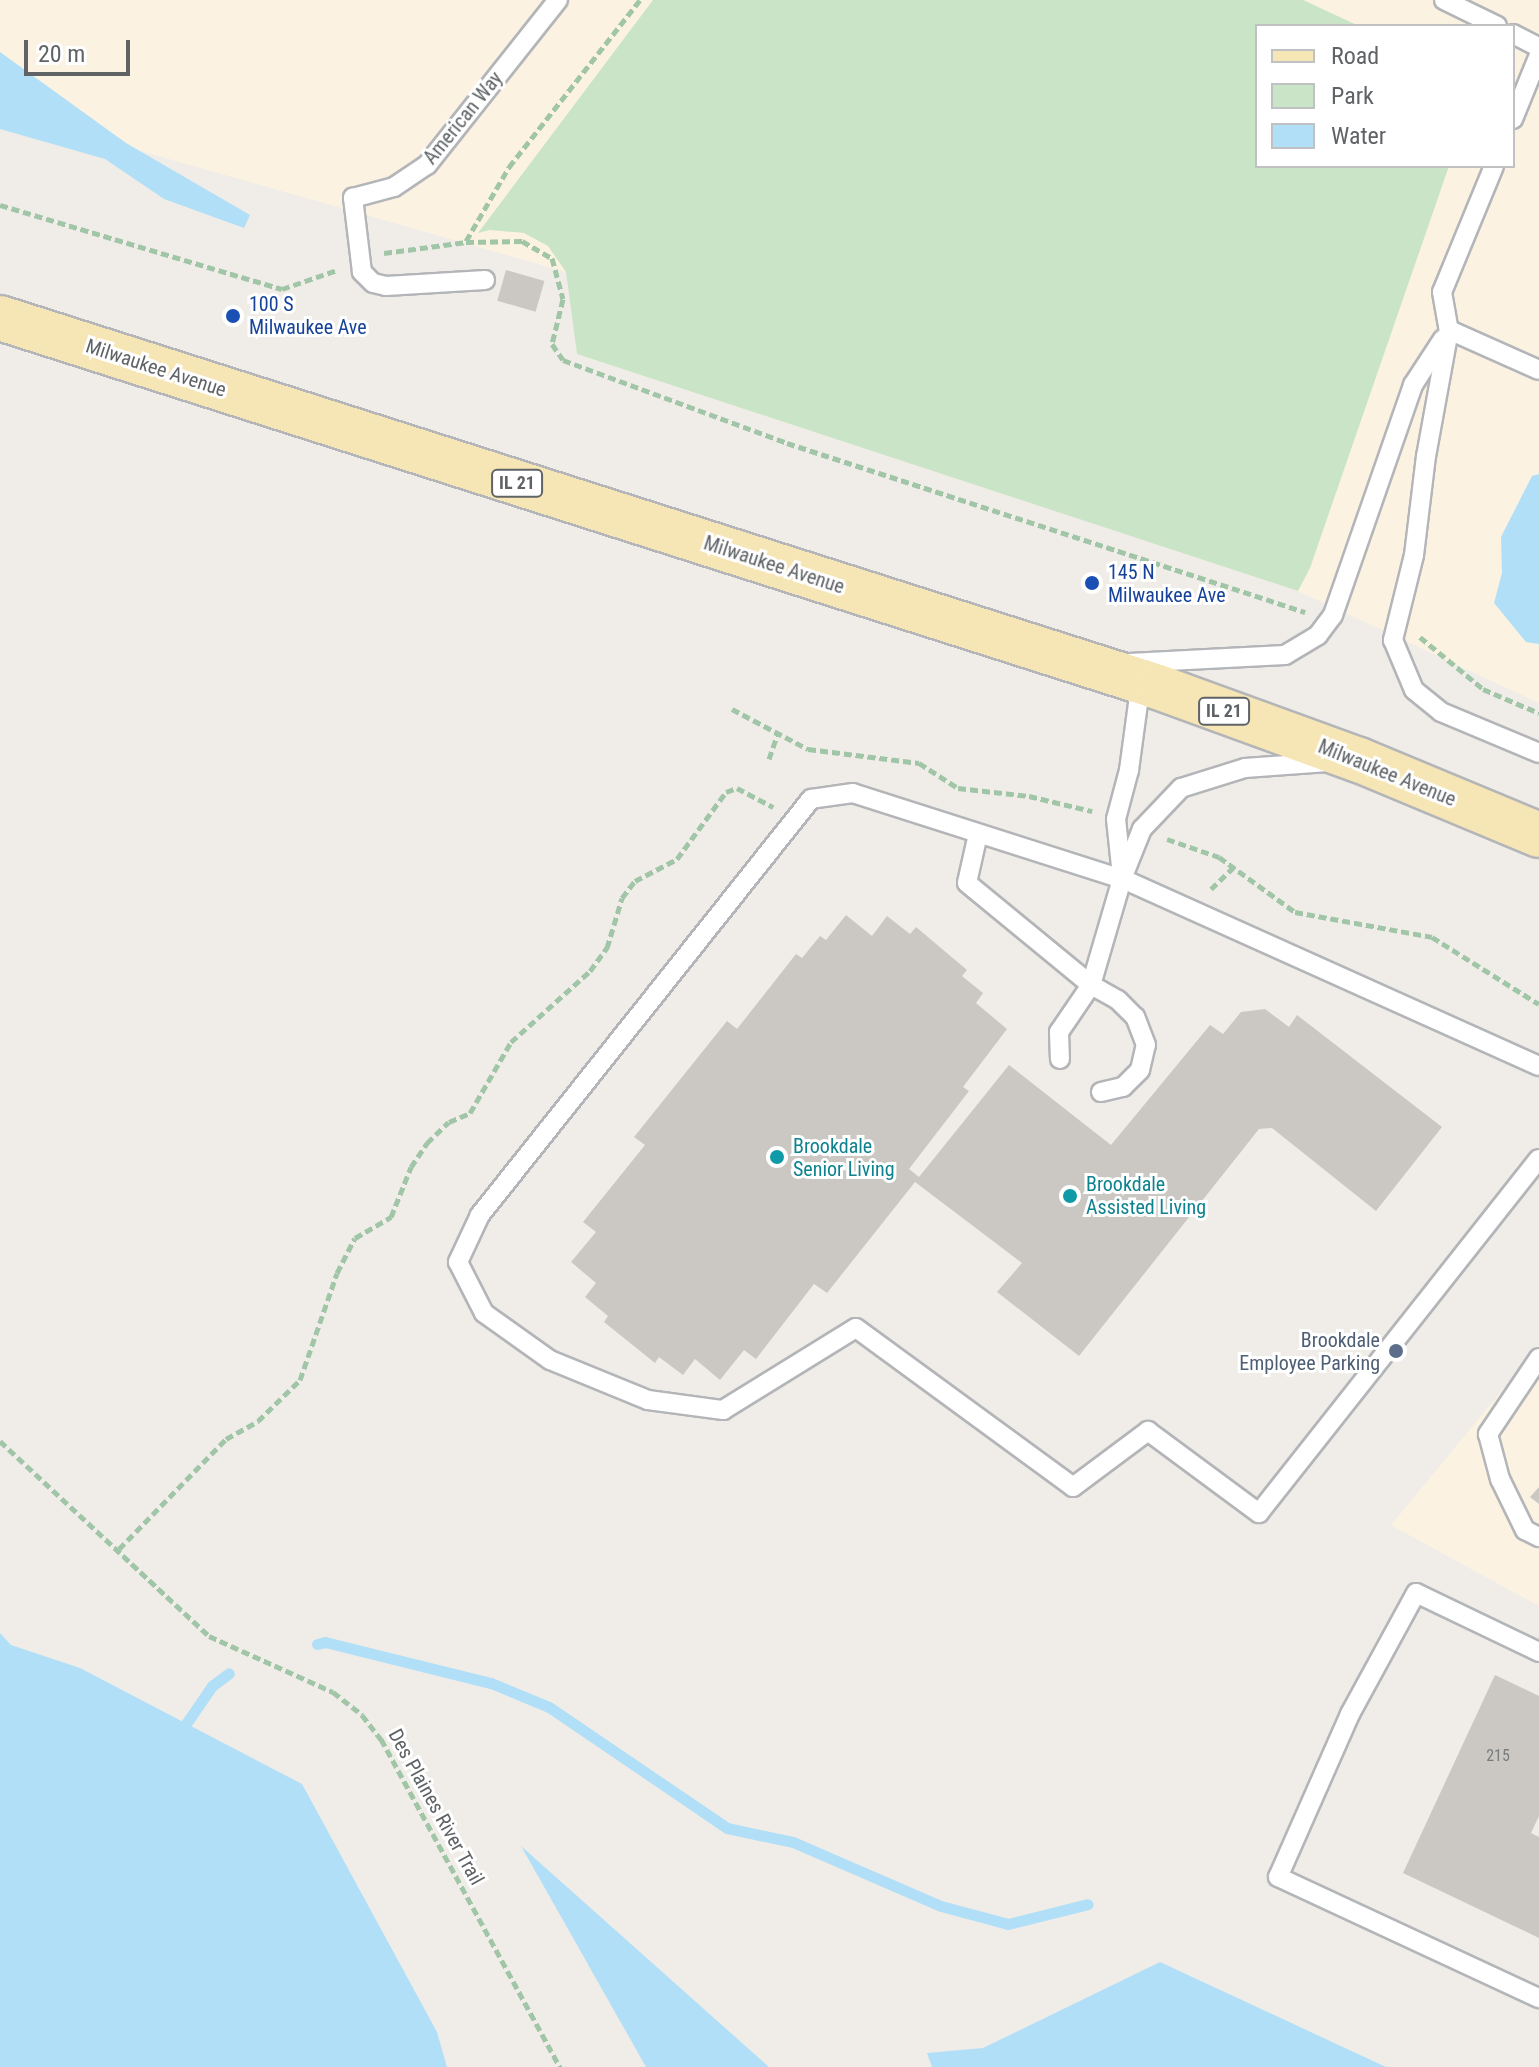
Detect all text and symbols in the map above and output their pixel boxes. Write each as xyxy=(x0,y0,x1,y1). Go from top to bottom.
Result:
scale bar xyxy=(28,24,134,74)
legend xyxy=(1255,24,1515,168)
text: 20 m xyxy=(38,40,85,68)
text: Road xyxy=(1331,42,1379,70)
street label: American Way xyxy=(418,67,508,169)
text: Park xyxy=(1331,82,1374,110)
text: Water xyxy=(1331,122,1386,150)
place label: 100 S Milwaukee Ave xyxy=(249,292,367,339)
marker: 100 S Milwaukee Ave xyxy=(224,307,242,325)
street label: Milwaukee Avenue xyxy=(83,334,229,402)
road number: IL 21 xyxy=(491,469,543,497)
street label: Milwaukee Avenue xyxy=(701,531,847,599)
place label: 145 N Milwaukee Ave xyxy=(1108,560,1226,607)
marker: 145 N Milwaukee Ave xyxy=(1083,574,1101,592)
road number: IL 21 xyxy=(1198,697,1250,725)
street label: Milwaukee Avenue xyxy=(1315,734,1459,812)
place label: Brookdale Senior Living xyxy=(793,1134,895,1181)
marker: Brookdale Senior Living xyxy=(768,1148,786,1166)
place label: Brookdale Assisted Living xyxy=(1086,1172,1206,1219)
marker: Brookdale Assisted Living xyxy=(1061,1187,1079,1205)
place label: Brookdale Employee Parking xyxy=(1239,1328,1380,1375)
marker: Brookdale Employee Parking xyxy=(1387,1342,1405,1360)
street label: Des Plaines River Trail xyxy=(383,1725,489,1889)
house number: 215 xyxy=(1486,1746,1510,1766)

